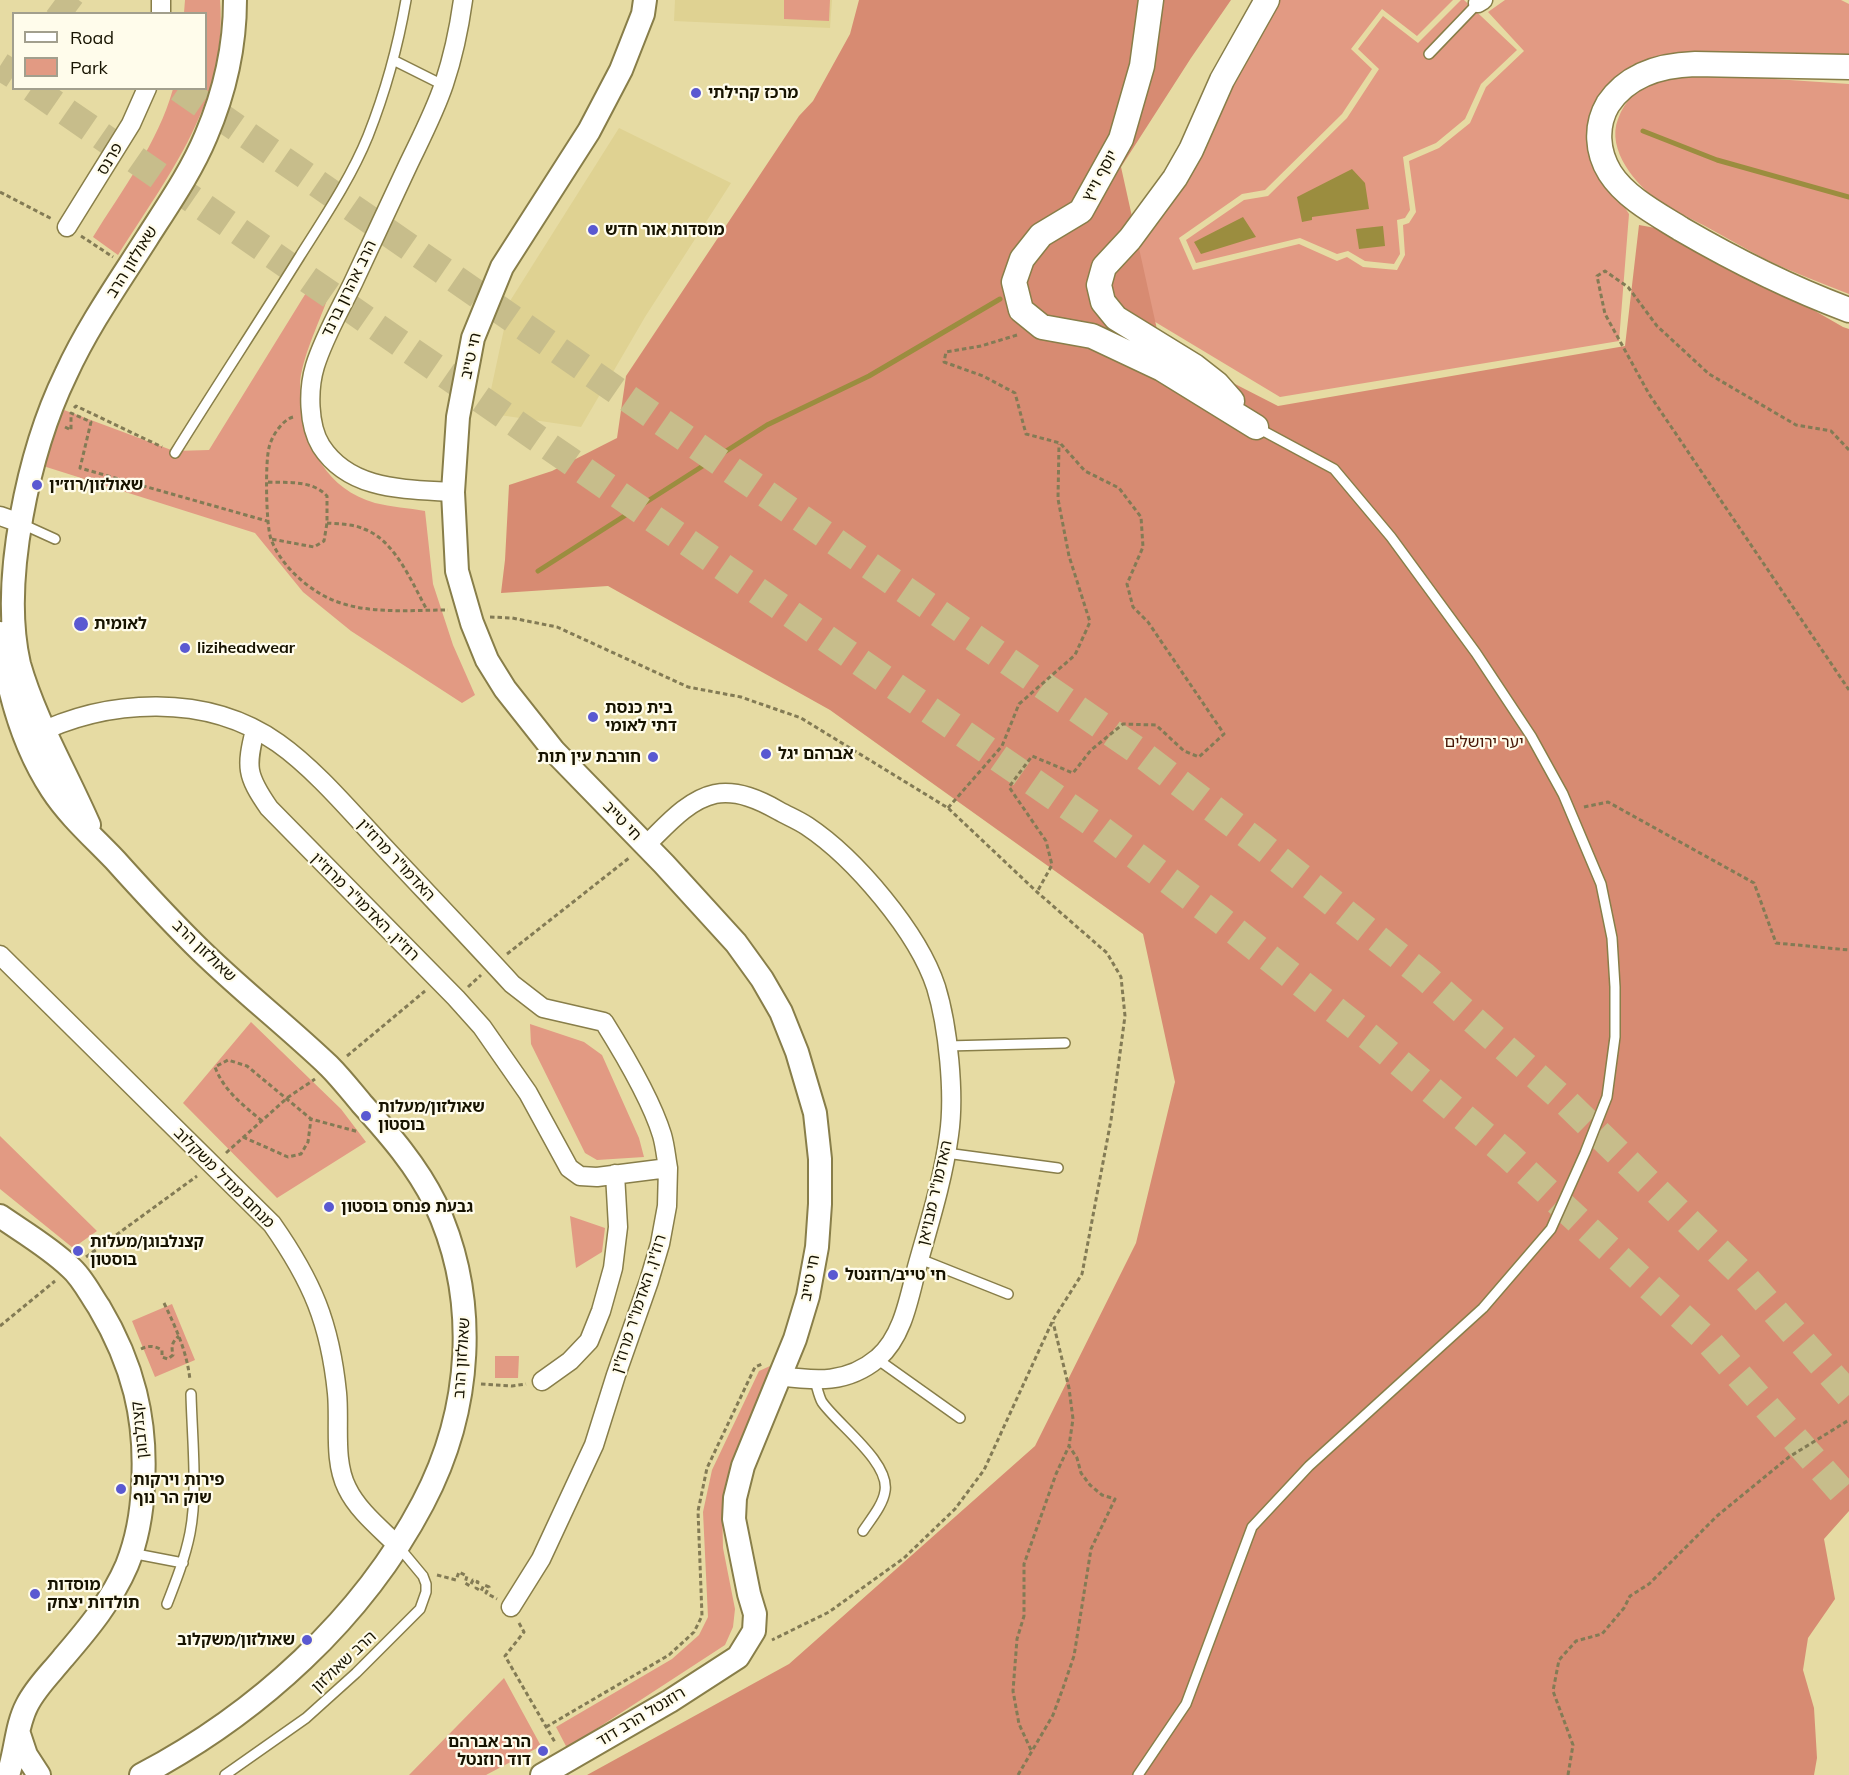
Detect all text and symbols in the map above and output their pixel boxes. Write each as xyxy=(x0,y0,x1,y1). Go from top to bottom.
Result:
legend xyxy=(12,12,207,90)
text: Road xyxy=(70,26,114,49)
text: Park xyxy=(70,56,108,79)
place label: מרכז קהילתי xyxy=(708,83,798,103)
marker: מרכז קהילתי xyxy=(689,86,703,100)
street label: פרנס xyxy=(93,139,127,179)
street label: יוסף וייץ xyxy=(1078,147,1122,205)
place label: מוסדות אור חדש xyxy=(605,220,724,240)
street label: שאולזון הרב xyxy=(102,222,162,302)
marker: מוסדות אור חדש xyxy=(586,223,600,237)
street label: הרב אהרון ברנד xyxy=(317,237,381,341)
street label: חי טייב xyxy=(456,331,486,381)
place label: שאולזון/רוז׳ין xyxy=(49,475,143,495)
marker: שאולזון/רוז׳ין xyxy=(30,478,44,492)
place label: לאומית xyxy=(94,614,147,634)
marker: לאומית xyxy=(72,615,90,633)
place label: liziheadwear xyxy=(197,638,295,658)
marker: liziheadwear xyxy=(178,641,192,655)
place label: בית כנסת דתי לאומי xyxy=(605,698,677,736)
marker: בית כנסת דתי לאומי xyxy=(586,710,600,724)
park label: יער ירושלים xyxy=(1444,732,1524,752)
place label: אברהם יגל xyxy=(778,744,854,764)
place label: חורבת עין תות xyxy=(538,747,641,767)
marker: אברהם יגל xyxy=(759,747,773,761)
marker: חורבת עין תות xyxy=(646,750,660,764)
street label: חי טייב xyxy=(599,797,645,845)
street label: האדמו"ר מרוז'ין xyxy=(353,815,439,905)
street label: רוז'ין, האדמו"ר מרוז'ין xyxy=(307,849,423,965)
street label: שאולזון הרב xyxy=(168,916,240,986)
place label: שאולזון/מעלות בוסטון xyxy=(378,1097,485,1135)
marker: שאולזון/מעלות בוסטון xyxy=(359,1109,373,1123)
street label: מנחם מנדל משקלוב xyxy=(170,1124,278,1232)
street label: האדמו"ר מבויאן xyxy=(914,1139,956,1247)
place label: גבעת פנחס בוסטון xyxy=(341,1197,473,1217)
marker: גבעת פנחס בוסטון xyxy=(322,1200,336,1214)
place label: קצנלבוגן/מעלות בוסטון xyxy=(90,1232,204,1270)
street label: רוז'ין, האדמו"ר מרוז'ין xyxy=(607,1232,671,1376)
marker: קצנלבוגן/מעלות בוסטון xyxy=(71,1244,85,1258)
street label: חי טייב xyxy=(796,1253,824,1303)
place label: חי טייב/רוזנטל xyxy=(845,1265,946,1285)
marker: חי טייב/רוזנטל xyxy=(826,1268,840,1282)
street label: שאולזון הרב xyxy=(450,1317,474,1399)
street label: קצנלבוגן xyxy=(127,1400,153,1460)
place label: פירות וירקות שוק הר נוף xyxy=(133,1470,225,1508)
marker: פירות וירקות שוק הר נוף xyxy=(114,1482,128,1496)
place label: מוסדות תולדות יצחק xyxy=(47,1575,140,1613)
marker: מוסדות תולדות יצחק xyxy=(28,1587,42,1601)
street label: הרב שאולזון xyxy=(308,1627,380,1697)
place label: שאולזון/משקלוב xyxy=(177,1630,295,1650)
marker: שאולזון/משקלוב xyxy=(300,1633,314,1647)
street label: רוזנטל הרב דוד xyxy=(593,1683,689,1751)
place label: הרב אברהם דוד רוזנטל xyxy=(448,1732,531,1770)
marker: הרב אברהם דוד רוזנטל xyxy=(536,1744,550,1758)

